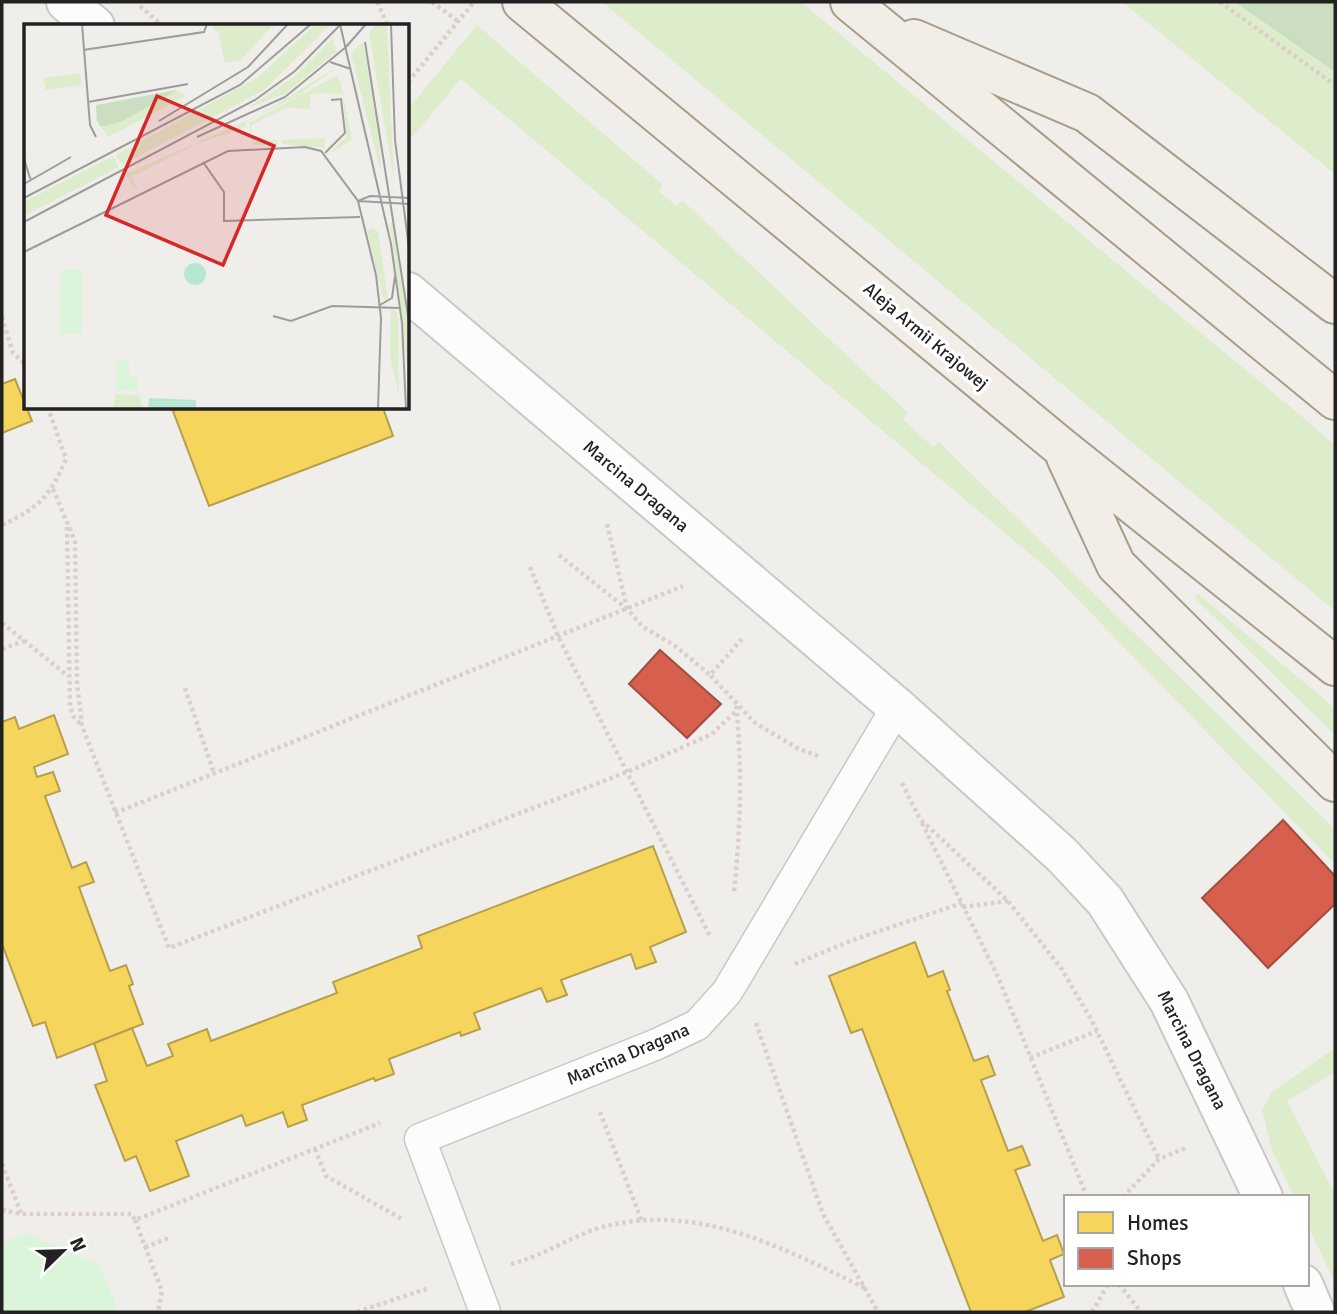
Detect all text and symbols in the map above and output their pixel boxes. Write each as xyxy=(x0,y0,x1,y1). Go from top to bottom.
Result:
inset map xyxy=(24,24,410,410)
street label: Aleja Armii Krajowej xyxy=(859,277,993,395)
street label: Marcina Dragana xyxy=(579,435,693,537)
street label: Marcina Dragana xyxy=(1152,987,1232,1113)
street label: Marcina Dragana xyxy=(563,1018,693,1090)
legend xyxy=(1064,1195,1309,1286)
text: Homes xyxy=(1127,1210,1189,1236)
north arrow xyxy=(28,1216,98,1286)
text: N xyxy=(64,1234,91,1256)
text: Shops xyxy=(1127,1245,1181,1271)

